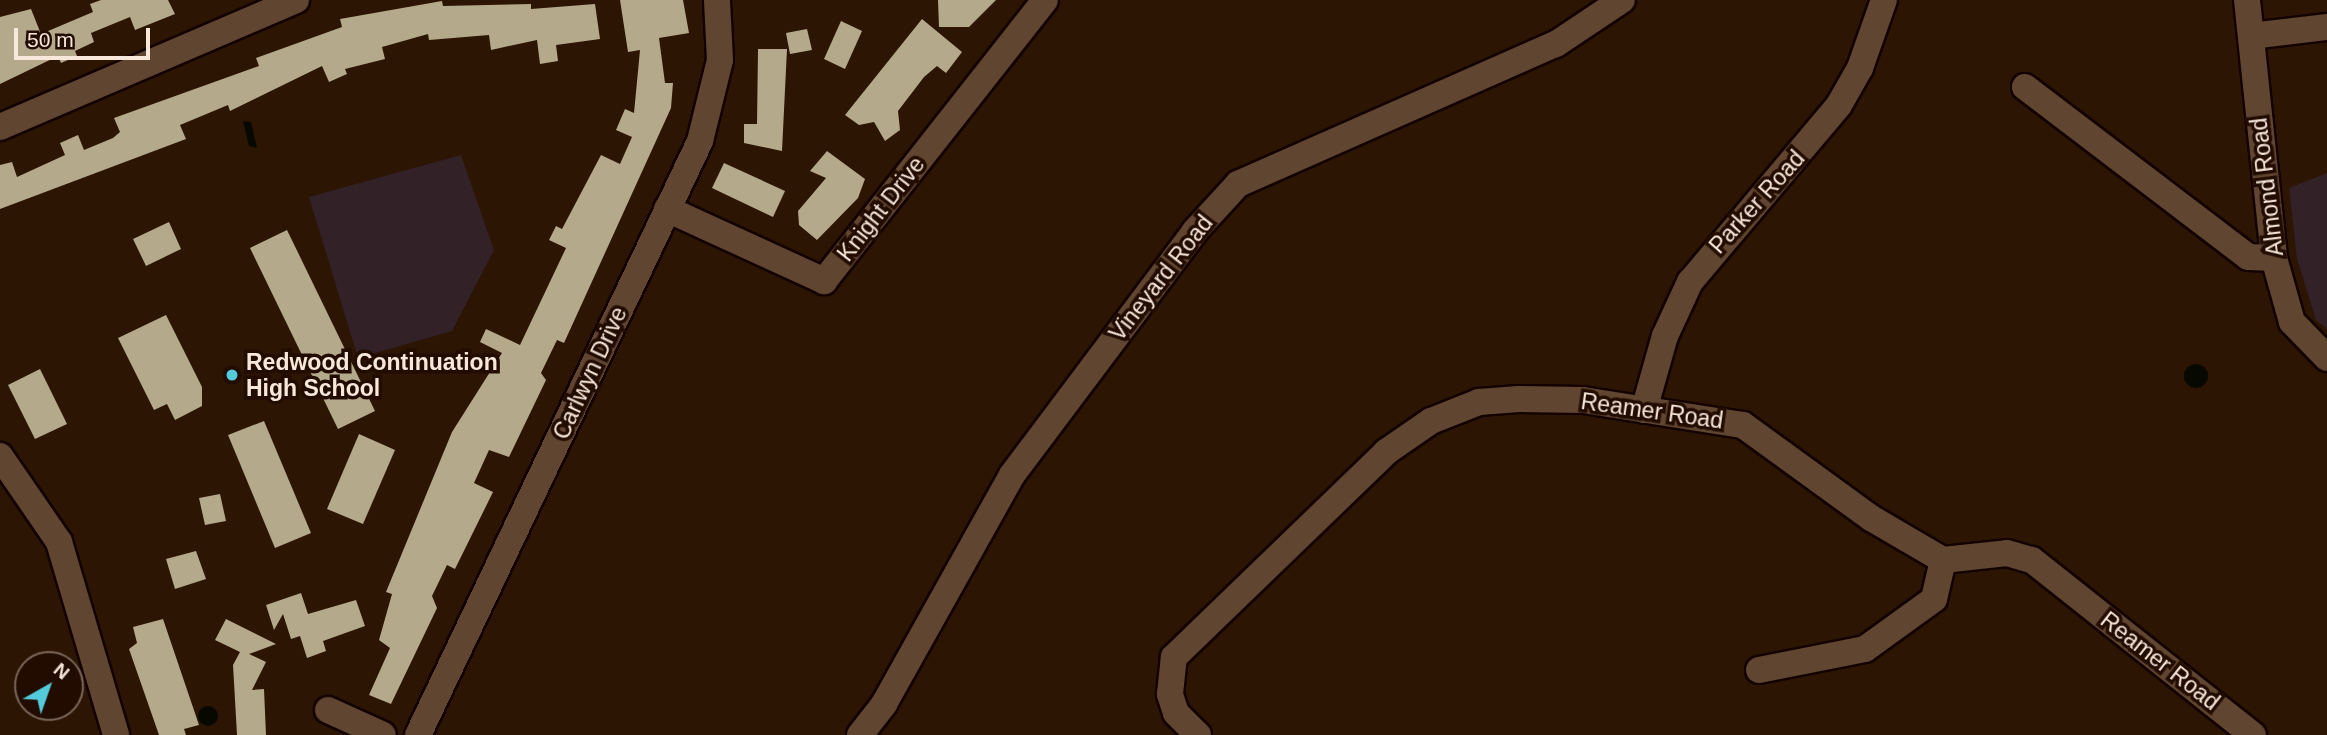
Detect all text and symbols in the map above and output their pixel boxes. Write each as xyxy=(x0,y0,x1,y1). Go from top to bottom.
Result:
scale bar xyxy=(18,14,154,58)
text: 50 m xyxy=(27,28,74,51)
street label: Almond Road xyxy=(2245,116,2289,258)
street label: Parker Road xyxy=(1704,145,1810,259)
street label: Knight Drive xyxy=(832,151,930,267)
street label: Vineyard Road xyxy=(1103,210,1219,346)
street label: Carlwyn Drive xyxy=(547,302,633,444)
place label: Redwood Continuation High School xyxy=(246,348,498,402)
marker: Redwood Continuation High School xyxy=(224,367,240,383)
street label: Reamer Road xyxy=(1579,387,1725,435)
street label: Reamer Road xyxy=(2095,606,2225,716)
north arrow xyxy=(14,651,84,721)
text: N xyxy=(50,659,74,684)

